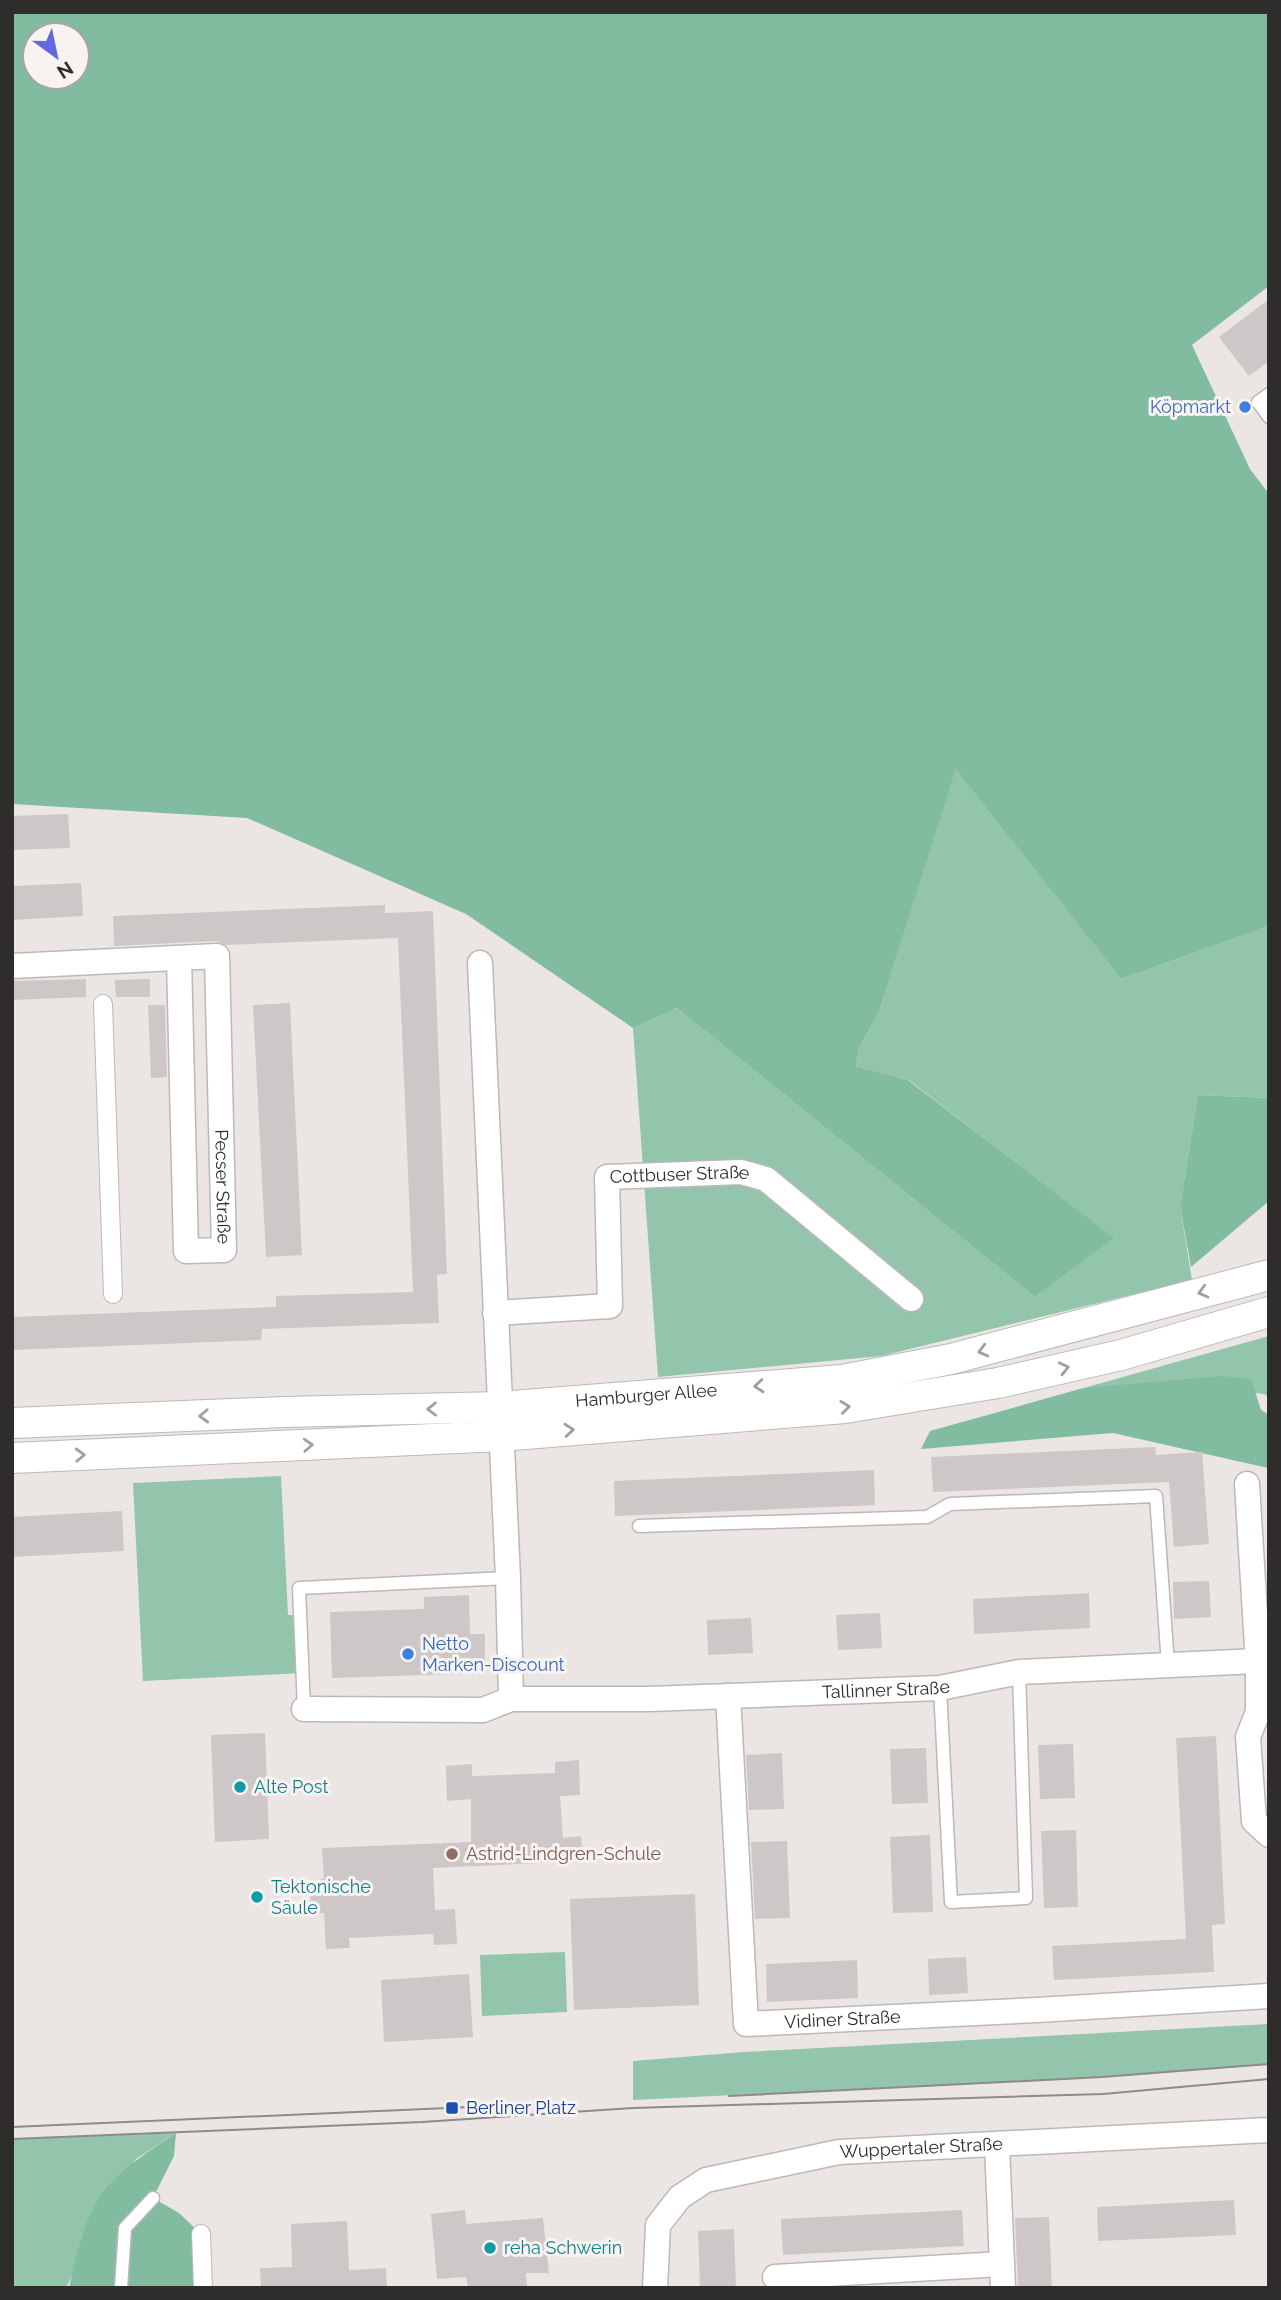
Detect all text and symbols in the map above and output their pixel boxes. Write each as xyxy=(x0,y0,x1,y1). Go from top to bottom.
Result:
north arrow xyxy=(21,21,91,91)
text: N xyxy=(53,57,77,83)
place label: Köpmarkt xyxy=(1150,396,1231,417)
marker: Köpmarkt xyxy=(1237,399,1253,415)
street label: Pecser Straße xyxy=(211,1129,235,1245)
street label: Cottbuser Straße xyxy=(609,1161,753,1187)
one-way arrow xyxy=(1197,1284,1209,1298)
one-way arrow xyxy=(977,1343,989,1357)
one-way arrow xyxy=(1058,1362,1070,1376)
one-way arrow xyxy=(753,1378,764,1393)
street label: Hamburger Allee xyxy=(574,1379,718,1411)
one-way arrow xyxy=(839,1400,851,1415)
one-way arrow xyxy=(426,1401,437,1416)
one-way arrow xyxy=(199,1408,210,1423)
one-way arrow xyxy=(564,1423,575,1438)
one-way arrow xyxy=(302,1438,313,1453)
one-way arrow xyxy=(75,1448,86,1463)
place label: Netto Marken-Discount xyxy=(422,1633,565,1675)
marker: Netto Marken-Discount xyxy=(400,1646,416,1662)
street label: Tallinner Straße xyxy=(821,1675,952,1702)
place label: Alte Post xyxy=(254,1776,329,1797)
marker: Alte Post xyxy=(232,1779,248,1795)
place label: Astrid-Lindgren-Schule xyxy=(466,1843,662,1864)
marker: Astrid-Lindgren-Schule xyxy=(444,1846,460,1862)
place label: Tektonische Säule xyxy=(271,1876,371,1918)
marker: Tektonische Säule xyxy=(249,1889,265,1905)
street label: Vidiner Straße xyxy=(784,2006,901,2032)
place label: Berliner Platz xyxy=(466,2097,576,2118)
marker: Berliner Platz xyxy=(444,2100,460,2116)
street label: Wuppertaler Straße xyxy=(839,2133,1004,2162)
place label: reha Schwerin xyxy=(504,2237,622,2258)
marker: reha Schwerin xyxy=(482,2240,498,2256)

